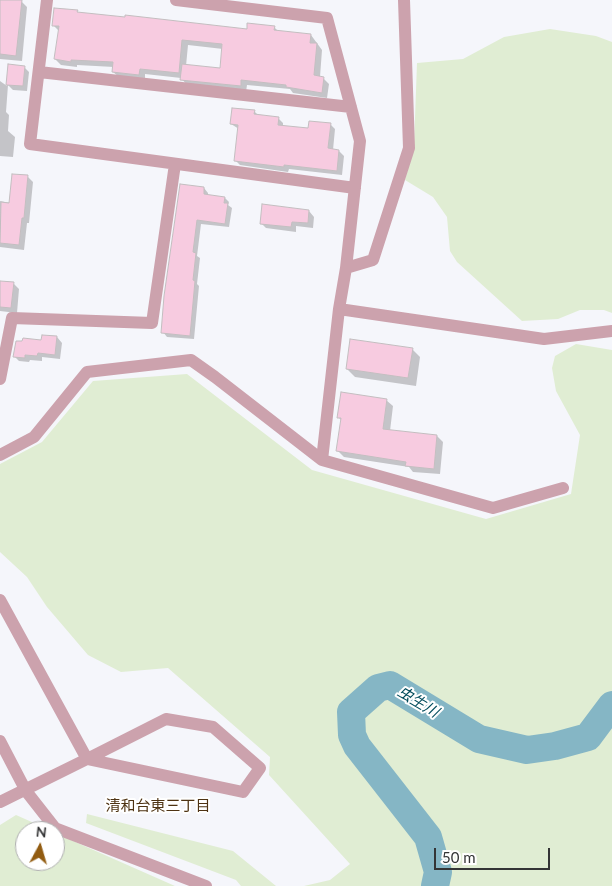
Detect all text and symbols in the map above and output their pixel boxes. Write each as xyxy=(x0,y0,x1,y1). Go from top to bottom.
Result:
water label: 虫生川 xyxy=(394,683,442,721)
district label: 清和台東三丁目 xyxy=(106,797,210,815)
north arrow xyxy=(15,821,65,871)
text: N xyxy=(35,823,48,841)
scale bar xyxy=(437,838,553,870)
text: 50 m xyxy=(442,848,476,866)

